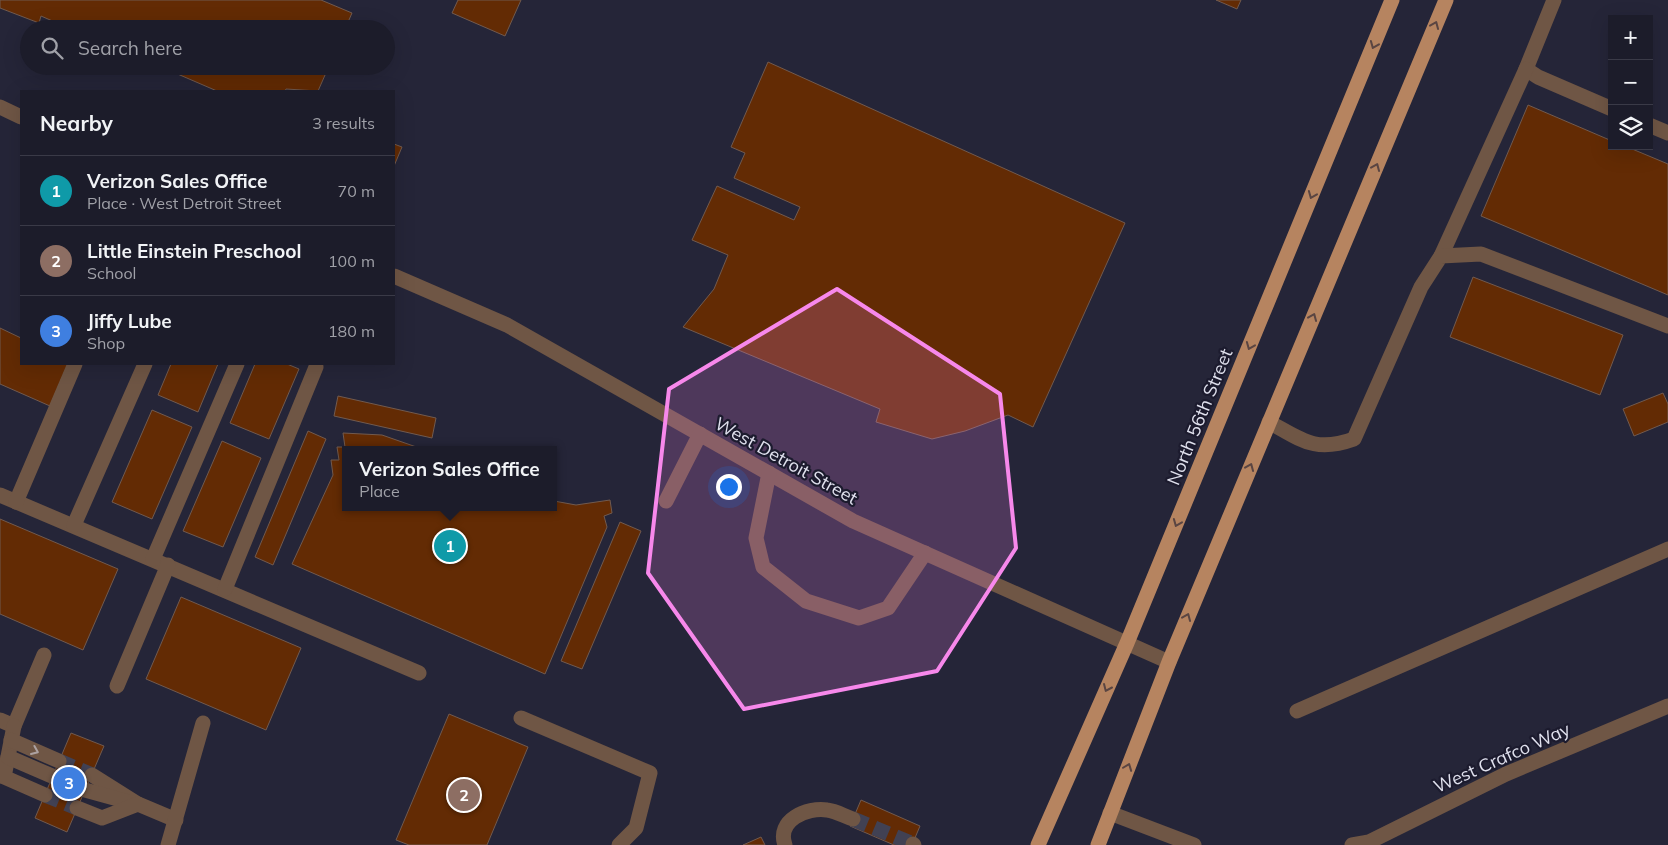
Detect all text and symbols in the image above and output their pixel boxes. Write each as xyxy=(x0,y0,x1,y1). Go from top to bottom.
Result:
map controls xyxy=(1608,15,1653,150)
button: + xyxy=(1608,15,1653,60)
search box xyxy=(20,20,395,75)
one-way arrow xyxy=(1429,21,1440,30)
icon: search xyxy=(38,34,66,62)
text: Search here xyxy=(78,36,182,60)
one-way arrow xyxy=(1369,40,1380,49)
button: − xyxy=(1608,60,1653,105)
button: layers xyxy=(1608,105,1653,150)
text: Nearby xyxy=(40,110,113,136)
text: 3 results xyxy=(312,113,375,133)
one-way arrow xyxy=(1369,163,1380,172)
text: Verizon Sales Office xyxy=(87,169,267,193)
text: 1 xyxy=(51,181,61,201)
text: 70 m xyxy=(338,181,375,201)
one-way arrow xyxy=(1308,190,1318,199)
text: Place · West Detroit Street xyxy=(87,193,281,213)
text: Little Einstein Preschool xyxy=(87,239,302,263)
text: 2 xyxy=(51,251,61,271)
text: 100 m xyxy=(328,251,375,271)
text: School xyxy=(87,263,136,283)
text: Jiffy Lube xyxy=(87,309,172,333)
one-way arrow xyxy=(1306,313,1317,322)
text: 3 xyxy=(51,321,61,341)
text: 180 m xyxy=(328,321,375,341)
text: Shop xyxy=(87,333,125,353)
one-way arrow xyxy=(1246,341,1256,349)
street label: North 56th Street xyxy=(1162,345,1237,488)
street label: West Detroit Street xyxy=(711,412,862,509)
popup xyxy=(342,446,557,511)
text: Verizon Sales Office xyxy=(359,457,540,481)
one-way arrow xyxy=(1244,463,1254,472)
your location xyxy=(716,474,742,500)
text: Place xyxy=(359,481,400,501)
one-way arrow xyxy=(1172,518,1183,527)
pin: 1 xyxy=(434,527,466,565)
one-way arrow xyxy=(1181,613,1192,622)
one-way arrow xyxy=(1103,683,1114,692)
street label: West Crafco Way xyxy=(1430,717,1574,798)
one-way arrow xyxy=(30,744,39,755)
one-way arrow xyxy=(1122,763,1132,772)
pin: 3 xyxy=(53,764,85,802)
pin: 2 xyxy=(448,776,480,814)

